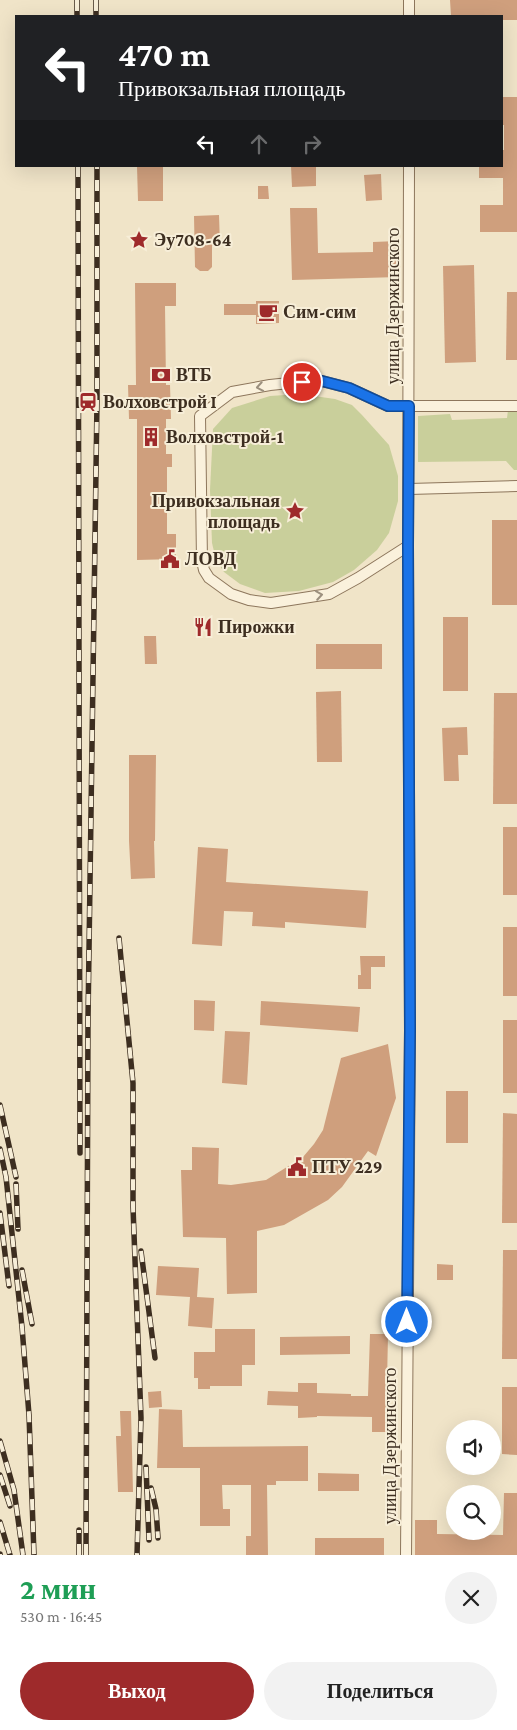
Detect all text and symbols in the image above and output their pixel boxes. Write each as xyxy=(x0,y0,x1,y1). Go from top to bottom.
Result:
icon: left xyxy=(35,35,100,100)
text: 470 m xyxy=(118,35,210,74)
text: Привокзальная площадь xyxy=(118,76,345,101)
icon: left xyxy=(192,130,220,158)
icon: ahead xyxy=(245,130,273,158)
icon: right xyxy=(298,130,326,158)
street label: улица Дзержинского xyxy=(383,227,403,385)
place icon: Эу708-64 xyxy=(128,229,150,251)
place label: Эу708-64 xyxy=(154,230,232,250)
cafe icon: Сим-сим xyxy=(257,301,279,323)
place label: Сим-сим xyxy=(283,302,356,322)
pin xyxy=(281,361,323,403)
bank icon: ВТБ xyxy=(150,364,172,386)
place label: ВТБ xyxy=(176,365,212,385)
icon: arrive xyxy=(288,368,316,396)
one-way arrow xyxy=(256,382,265,392)
station icon: Волховстрой I xyxy=(77,391,99,413)
place label: Волховстрой I xyxy=(103,392,217,412)
building icon: Волховстрой-1 xyxy=(140,426,162,448)
place label: Волховстрой-1 xyxy=(166,427,284,447)
place label: Привокзальная площадь xyxy=(152,491,280,532)
place icon: Привокзальная площадь xyxy=(284,500,306,522)
public building icon: ЛОВД xyxy=(159,548,181,570)
place label: ЛОВД xyxy=(185,549,237,569)
one-way arrow xyxy=(315,591,323,601)
restaurant icon: Пирожки xyxy=(192,616,214,638)
place label: Пирожки xyxy=(218,617,295,637)
public building icon: ПТУ 229 xyxy=(286,1156,308,1178)
place label: ПТУ 229 xyxy=(312,1157,383,1177)
position arrow xyxy=(380,1295,432,1347)
street label: улица Дзержинского xyxy=(380,1367,400,1525)
map controls xyxy=(446,1420,501,1540)
button: sound xyxy=(446,1420,501,1475)
button: search xyxy=(446,1485,501,1540)
text: 2 мин xyxy=(20,1572,96,1605)
button: close xyxy=(445,1572,497,1624)
text: 530 m · 16:45 xyxy=(20,1608,102,1625)
button: Выход xyxy=(20,1662,254,1720)
button: Поделиться xyxy=(264,1662,497,1720)

